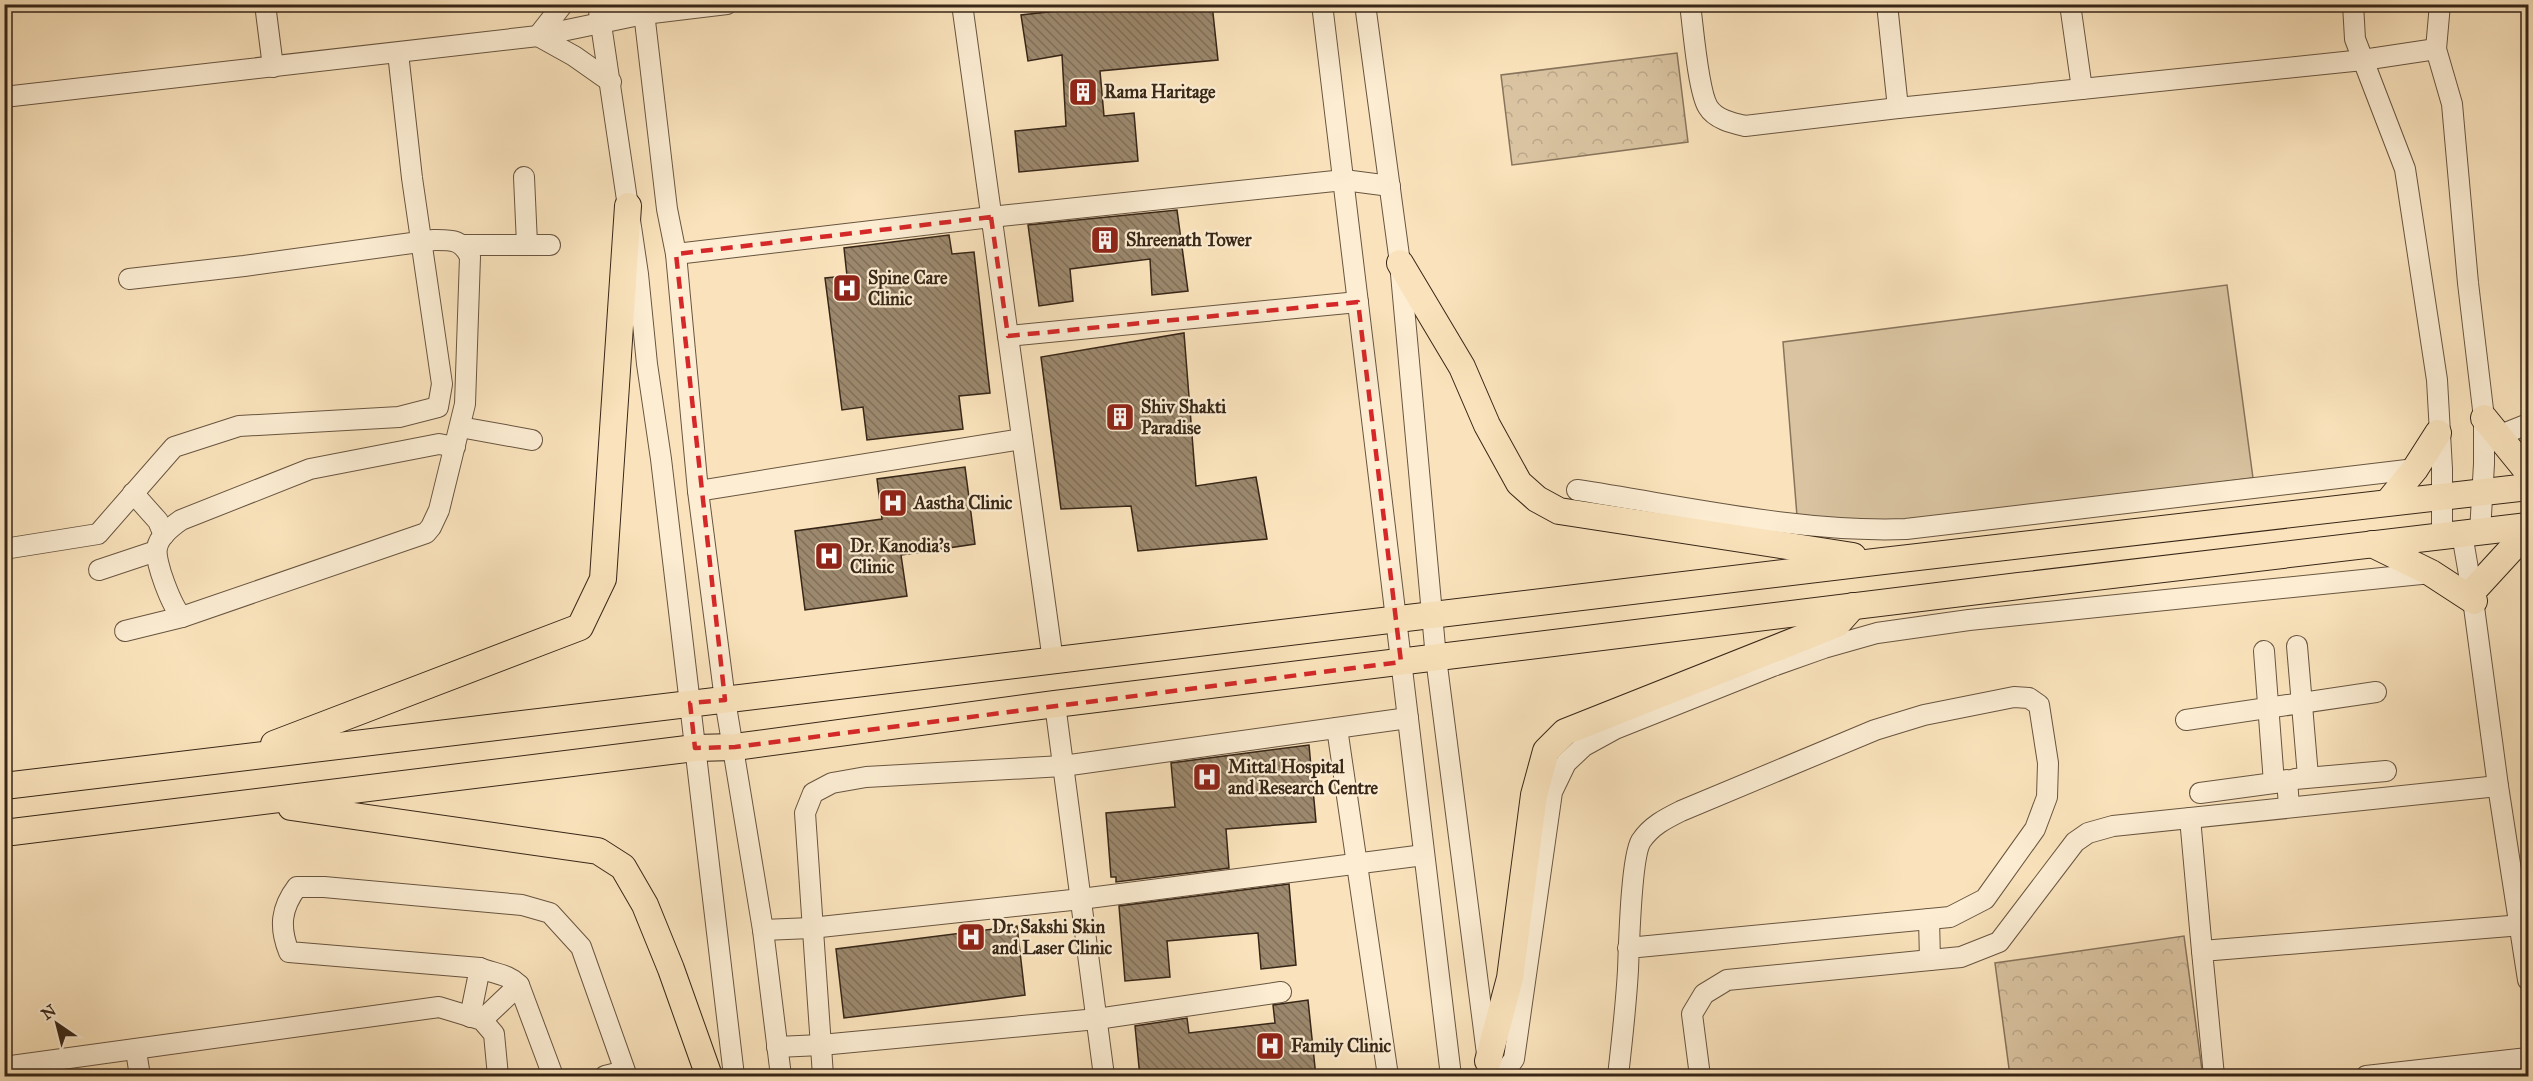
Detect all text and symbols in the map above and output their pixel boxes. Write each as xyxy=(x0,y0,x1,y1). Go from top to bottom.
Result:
building icon: Rama Haritage xyxy=(1067,76,1099,108)
place label: Rama Haritage xyxy=(1104,81,1216,104)
building icon: Shreenath Tower xyxy=(1089,224,1121,256)
place label: Shreenath Tower xyxy=(1126,229,1253,251)
place label: Spine Care Clinic xyxy=(868,267,948,310)
hospital icon: Spine Care Clinic xyxy=(831,272,863,304)
place label: Shiv Shakti Paradise xyxy=(1141,396,1227,439)
building icon: Shiv Shakti Paradise xyxy=(1104,401,1136,433)
hospital icon: Aastha Clinic xyxy=(877,487,909,519)
place label: Aastha Clinic xyxy=(913,492,1013,514)
place label: Dr. Kanodia's Clinic xyxy=(850,535,950,578)
hospital icon: Dr. Kanodia's Clinic xyxy=(813,540,845,572)
place label: Mittal Hospital and Research Centre xyxy=(1228,756,1379,799)
hospital icon: Mittal Hospital and Research Centre xyxy=(1191,761,1223,793)
place label: Dr. Sakshi Skin and Laser Clinic xyxy=(992,916,1113,959)
hospital icon: Dr. Sakshi Skin and Laser Clinic xyxy=(955,921,987,953)
north arrow xyxy=(27,994,87,1054)
text: N xyxy=(38,1000,60,1024)
hospital icon: Family Clinic xyxy=(1254,1030,1286,1062)
place label: Family Clinic xyxy=(1291,1035,1392,1058)

